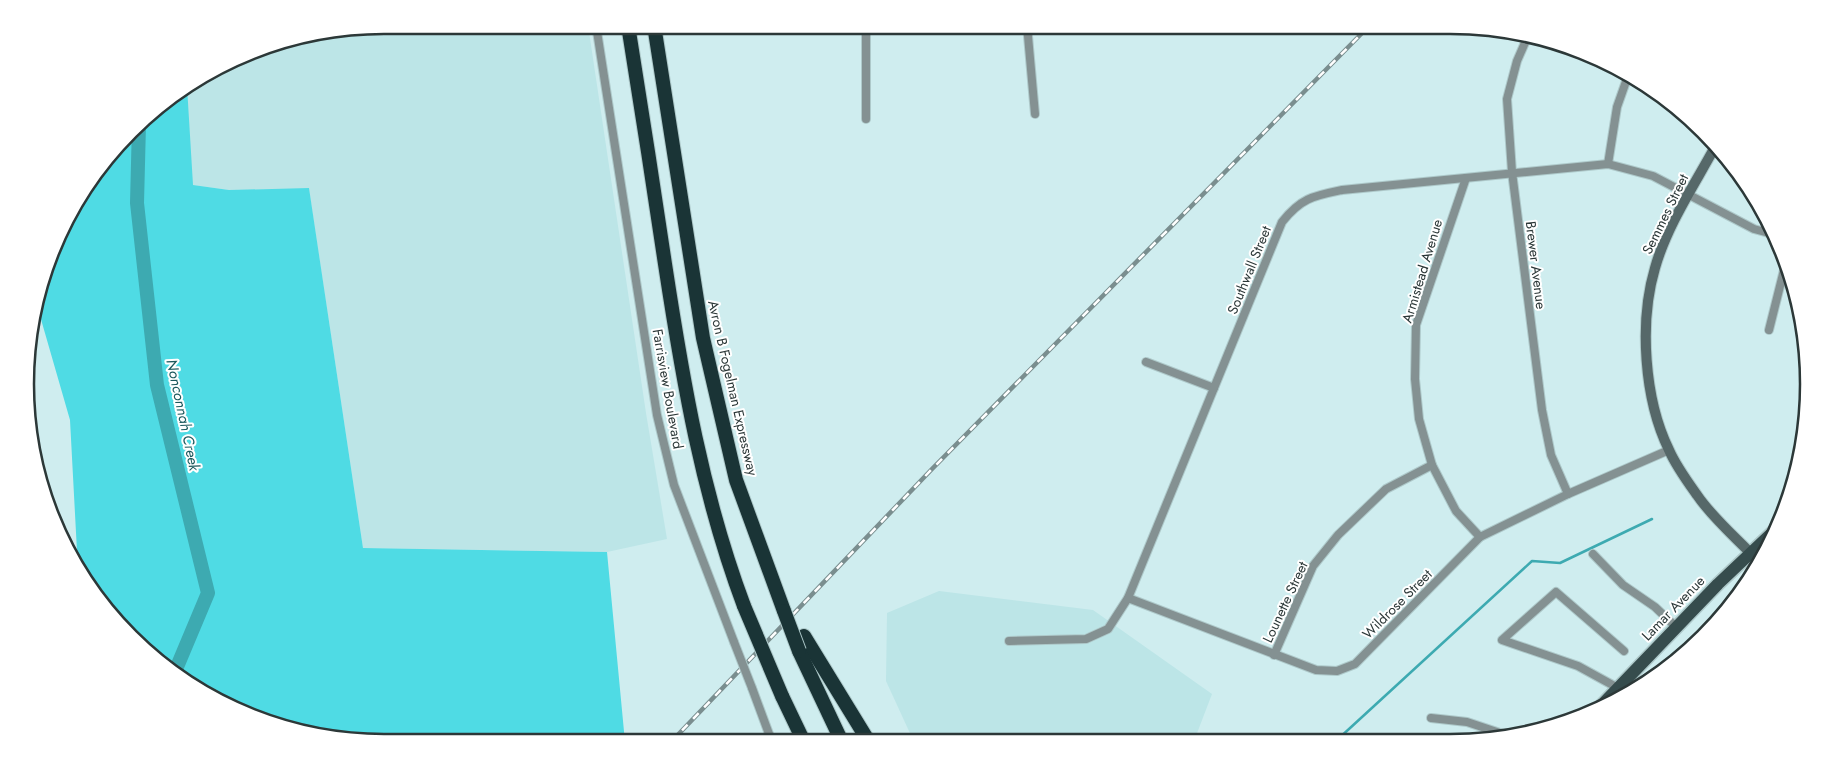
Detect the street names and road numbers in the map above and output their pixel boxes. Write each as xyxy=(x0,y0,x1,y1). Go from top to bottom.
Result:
street label: Semmes Street xyxy=(1637,170,1693,258)
street label: Armistead Avenue xyxy=(1397,217,1447,325)
street label: Brewer Avenue xyxy=(1521,220,1551,310)
street label: Southwall Street xyxy=(1222,222,1276,317)
street label: Avron B Fogelman Expressway xyxy=(703,298,763,478)
street label: Farrisview Boulevard xyxy=(648,328,688,450)
street label: Lounette Street xyxy=(1257,558,1313,646)
street label: Wildrose Street xyxy=(1358,564,1437,643)
street label: Lamar Avenue xyxy=(1637,571,1709,645)

